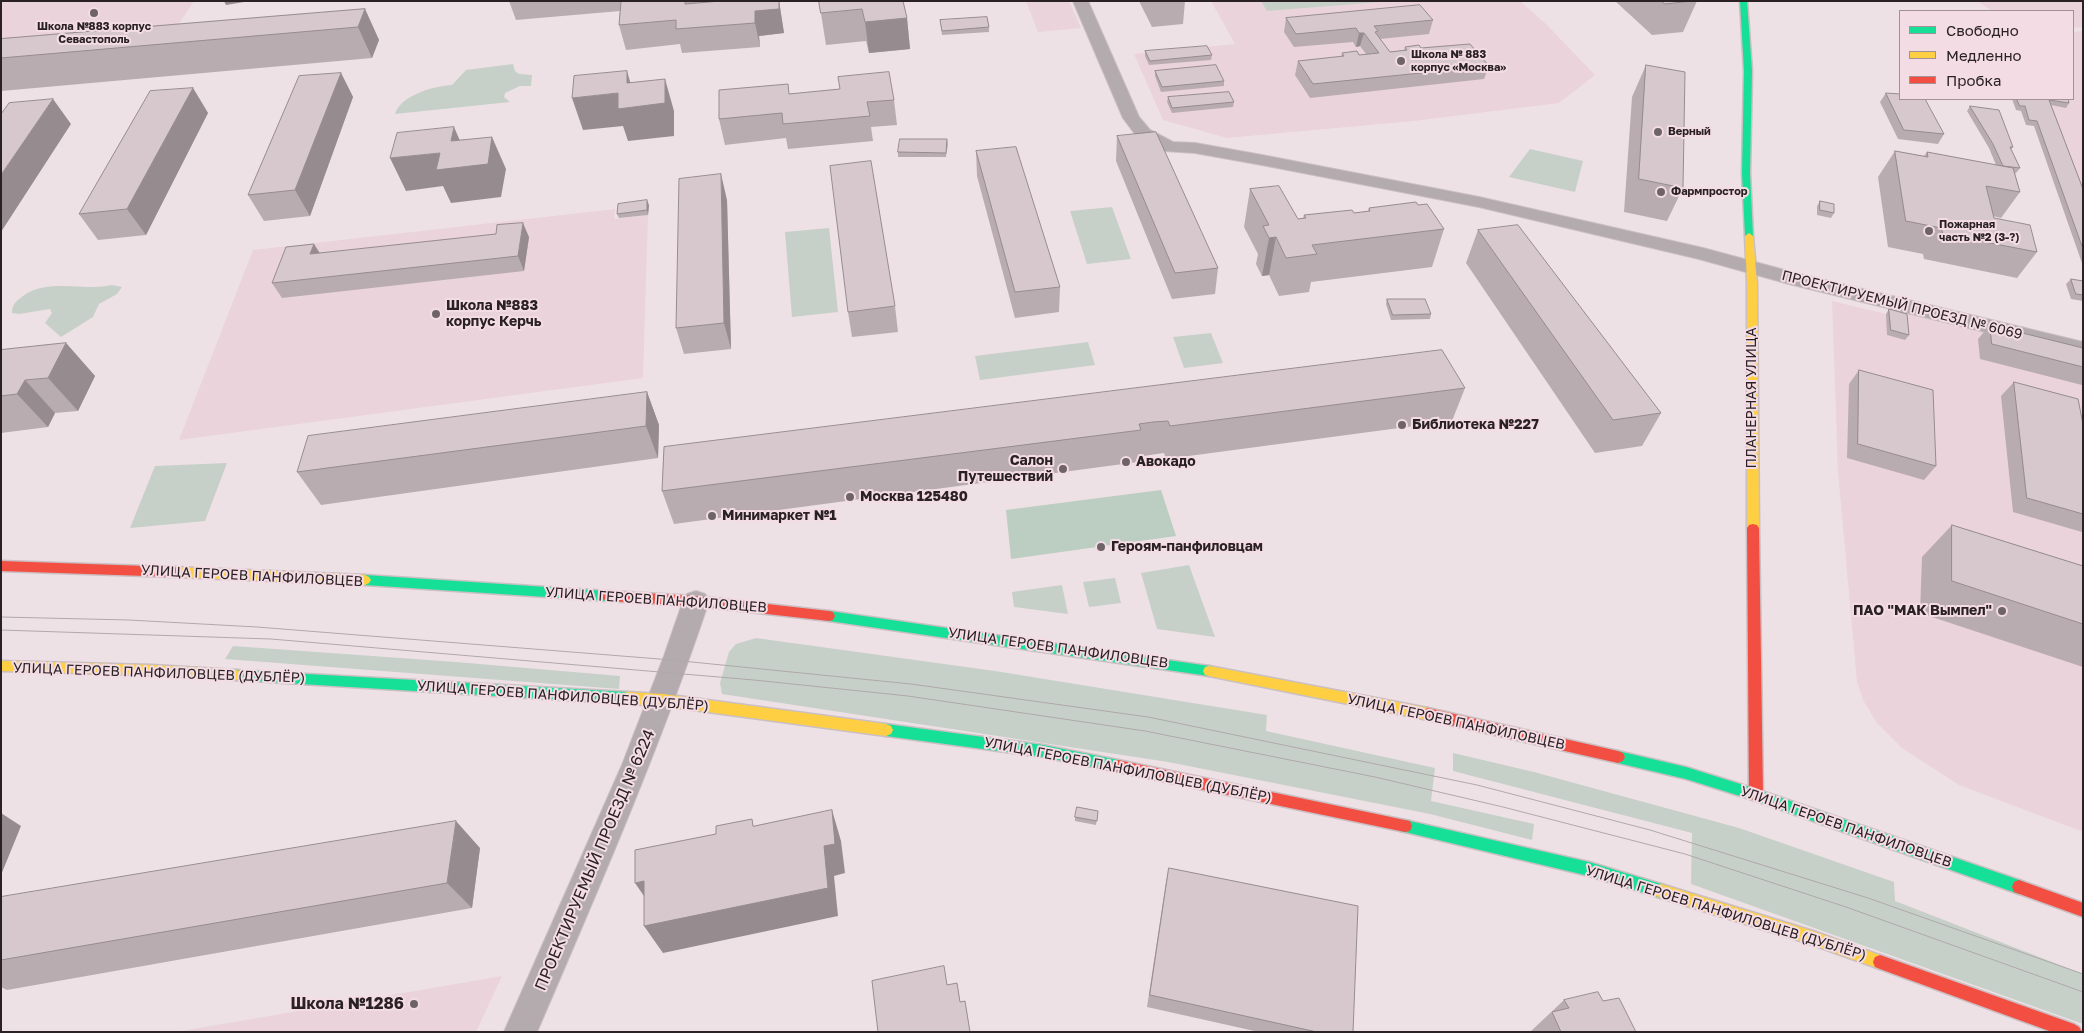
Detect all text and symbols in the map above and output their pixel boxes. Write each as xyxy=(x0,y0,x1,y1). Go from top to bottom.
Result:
marker: Школа №883 корпус Севастополь xyxy=(88,7,100,19)
legend xyxy=(1899,10,2074,100)
place label: Школа №883 корпус Севастополь xyxy=(37,20,151,46)
text: Свободно xyxy=(1946,21,2019,39)
text: Медленно xyxy=(1946,46,2022,64)
place label: Школа № 883 корпус «Москва» xyxy=(1411,48,1506,74)
marker: Школа № 883 корпус «Москва» xyxy=(1395,55,1407,67)
text: Пробка xyxy=(1946,71,2001,89)
place label: Верный xyxy=(1668,125,1711,139)
marker: Верный xyxy=(1652,126,1664,138)
place label: Фармпростор xyxy=(1671,185,1748,199)
marker: Фармпростор xyxy=(1655,186,1667,198)
place label: Пожарная часть №2 (3-?) xyxy=(1939,218,2019,244)
marker: Пожарная часть №2 (3-?) xyxy=(1923,225,1935,237)
street label: ПРОЕКТИРУЕМЫЙ ПРОЕЗД № 6069 xyxy=(1780,267,2024,343)
place label: Школа №883 корпус Керчь xyxy=(446,298,542,331)
marker: Школа №883 корпус Керчь xyxy=(430,308,442,320)
street label: ПЛАНЕРНАЯ УЛИЦА xyxy=(1744,327,1760,469)
place label: Библиотека №227 xyxy=(1412,417,1539,433)
marker: Библиотека №227 xyxy=(1396,419,1408,431)
place label: Салон Путешествий xyxy=(958,453,1053,486)
place label: Авокадо xyxy=(1136,454,1196,470)
marker: Авокадо xyxy=(1120,456,1132,468)
marker: Салон Путешествий xyxy=(1057,463,1069,475)
place label: Москва 125480 xyxy=(860,489,968,505)
marker: Москва 125480 xyxy=(844,491,856,503)
place label: Минимаркет №1 xyxy=(722,508,836,524)
marker: Минимаркет №1 xyxy=(706,510,718,522)
place label: Героям-панфиловцам xyxy=(1111,539,1263,555)
marker: Героям-панфиловцам xyxy=(1095,541,1107,553)
street label: УЛИЦА ГЕРОЕВ ПАНФИЛОВЦЕВ xyxy=(141,562,363,590)
street label: УЛИЦА ГЕРОЕВ ПАНФИЛОВЦЕВ xyxy=(545,584,767,616)
place label: ПАО "МАК Вымпел" xyxy=(1853,603,1992,619)
marker: ПАО "МАК Вымпел" xyxy=(1996,605,2008,617)
street label: УЛИЦА ГЕРОЕВ ПАНФИЛОВЦЕВ xyxy=(947,624,1169,672)
street label: УЛИЦА ГЕРОЕВ ПАНФИЛОВЦЕВ (ДУБЛЁР) xyxy=(12,659,306,687)
street label: УЛИЦА ГЕРОЕВ ПАНФИЛОВЦЕВ (ДУБЛЁР) xyxy=(416,677,710,715)
street label: УЛИЦА ГЕРОЕВ ПАНФИЛОВЦЕВ xyxy=(1346,691,1566,753)
street label: ПРОЕКТИРУЕМЫЙ ПРОЕЗД № 6224 xyxy=(531,727,659,993)
street label: УЛИЦА ГЕРОЕВ ПАНФИЛОВЦЕВ (ДУБЛЁР) xyxy=(983,734,1273,806)
street label: УЛИЦА ГЕРОЕВ ПАНФИЛОВЦЕВ xyxy=(1738,783,1954,871)
street label: УЛИЦА ГЕРОЕВ ПАНФИЛОВЦЕВ (ДУБЛЁР) xyxy=(1584,862,1868,964)
place label: Школа №1286 xyxy=(291,994,404,1014)
marker: Школа №1286 xyxy=(408,998,420,1010)

